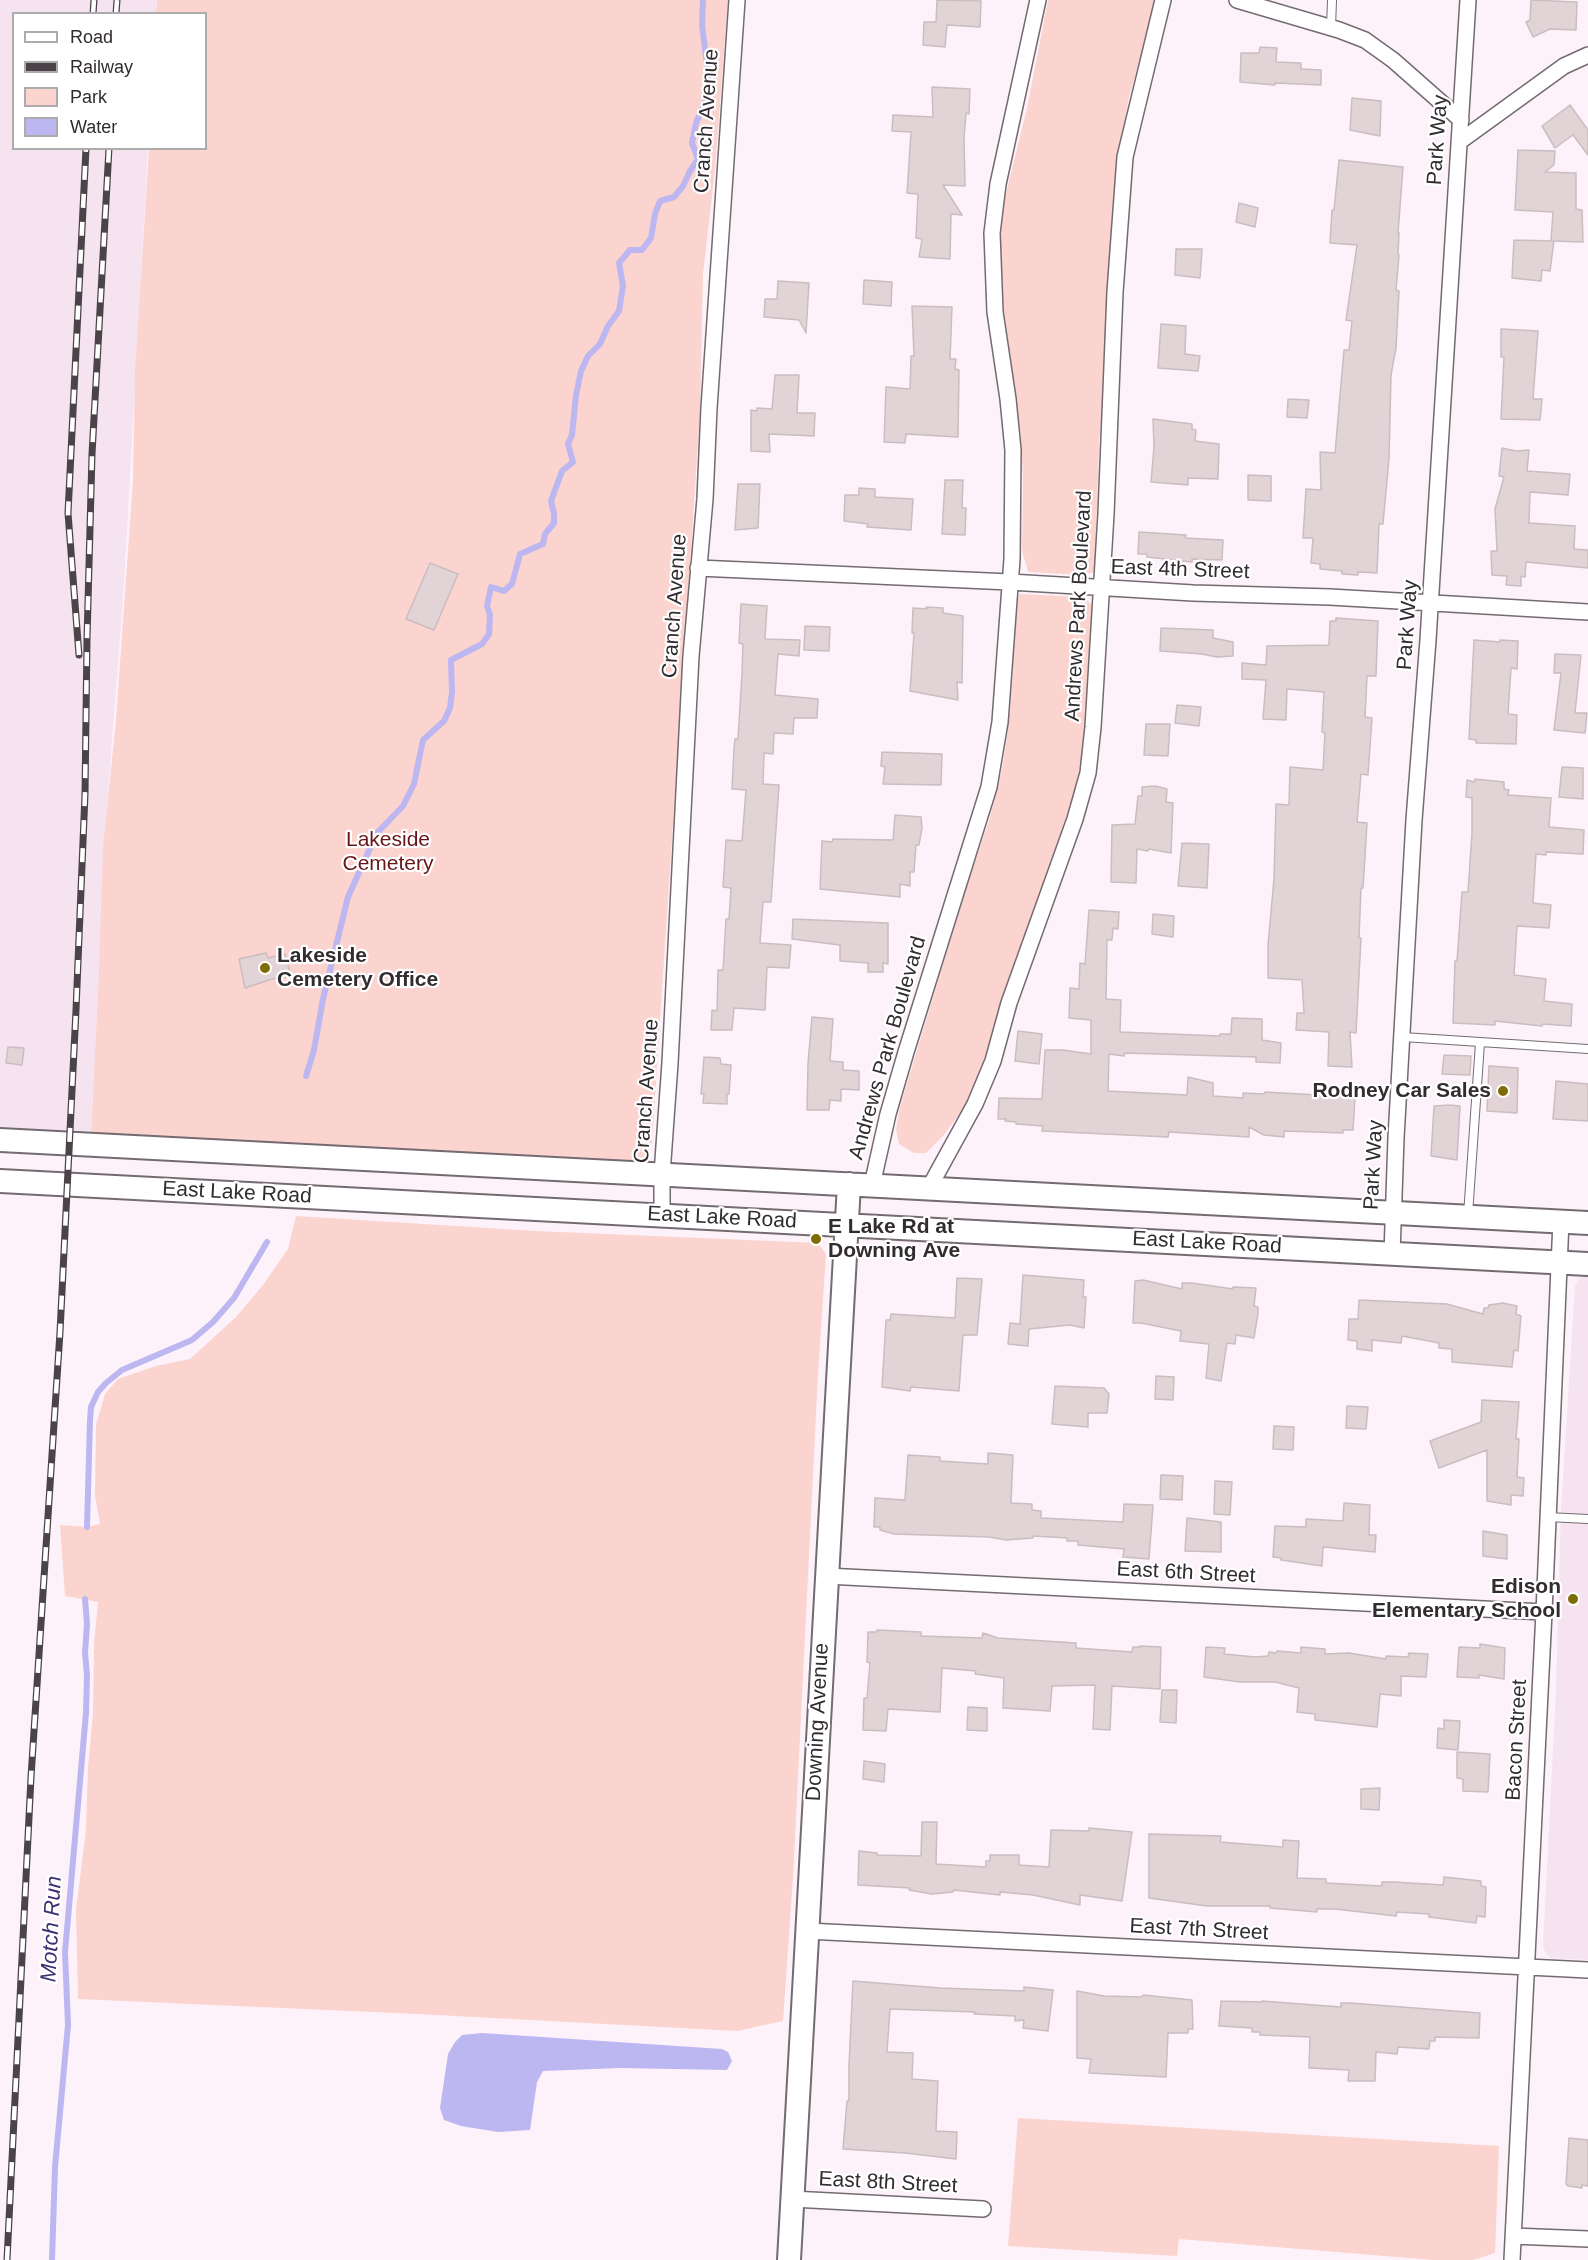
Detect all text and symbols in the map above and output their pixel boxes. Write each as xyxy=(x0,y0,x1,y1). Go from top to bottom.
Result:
legend xyxy=(12,12,207,150)
text: Road xyxy=(70,27,113,47)
street label: Cranch Avenue xyxy=(689,48,725,194)
text: Railway xyxy=(70,57,133,77)
text: Park xyxy=(70,87,107,107)
street label: Park Way xyxy=(1422,94,1454,186)
text: Water xyxy=(70,117,117,137)
street label: Andrews Park Boulevard xyxy=(1060,490,1098,722)
street label: Cranch Avenue xyxy=(657,533,693,679)
street label: East 4th Street xyxy=(1110,555,1250,585)
street label: Park Way xyxy=(1392,579,1424,671)
park label: Lakeside Cemetery xyxy=(342,827,434,877)
street label: Andrews Park Boulevard xyxy=(844,933,932,1163)
place label: Lakeside Cemetery Office xyxy=(277,943,438,993)
marker: Lakeside Cemetery Office xyxy=(258,961,272,975)
street label: Cranch Avenue xyxy=(629,1018,665,1164)
place label: Rodney Car Sales xyxy=(1312,1078,1491,1104)
marker: Rodney Car Sales xyxy=(1496,1084,1510,1098)
street label: Park Way xyxy=(1359,1119,1389,1211)
street label: East Lake Road xyxy=(162,1177,312,1209)
street label: East Lake Road xyxy=(647,1202,797,1234)
place label: E Lake Rd at Downing Ave xyxy=(828,1214,960,1264)
street label: East Lake Road xyxy=(1132,1227,1282,1259)
marker: E Lake Rd at Downing Ave xyxy=(809,1232,823,1246)
street label: East 6th Street xyxy=(1116,1557,1256,1589)
place label: Edison Elementary School xyxy=(1372,1574,1561,1624)
marker: Edison Elementary School xyxy=(1566,1592,1580,1606)
street label: Downing Avenue xyxy=(801,1642,835,1802)
street label: Bacon Street xyxy=(1501,1679,1533,1801)
water label: Motch Run xyxy=(36,1875,68,1983)
street label: East 7th Street xyxy=(1129,1914,1269,1946)
street label: East 8th Street xyxy=(818,2167,958,2199)

